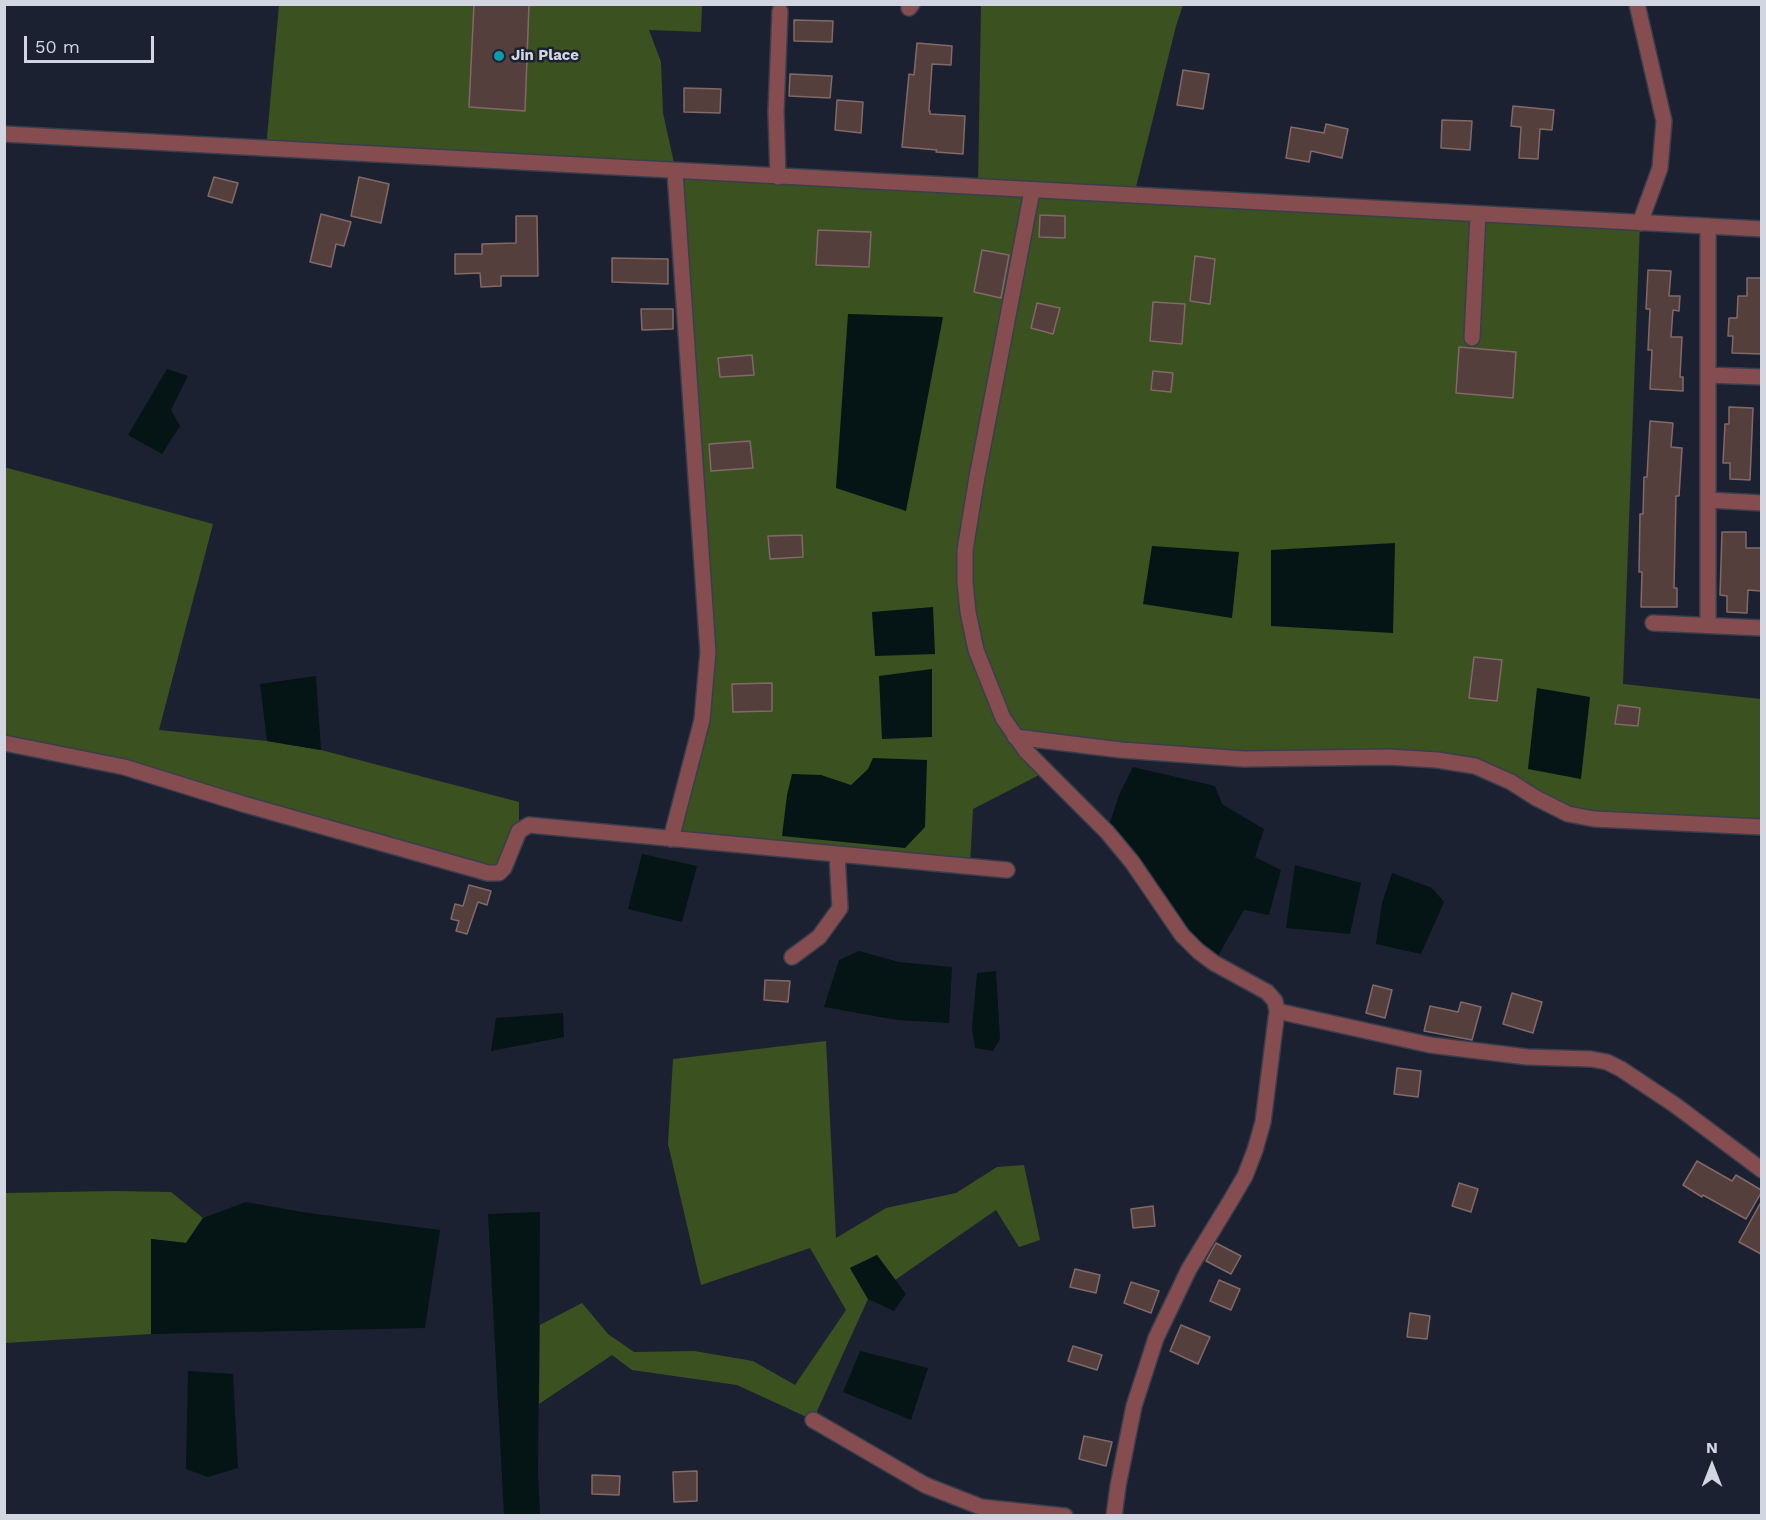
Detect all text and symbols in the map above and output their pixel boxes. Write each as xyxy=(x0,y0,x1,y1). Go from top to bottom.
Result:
scale bar xyxy=(27,24,158,62)
text: 50 m xyxy=(35,36,80,57)
place label: Jin Place xyxy=(511,47,579,65)
marker: Jin Place xyxy=(492,49,506,63)
north arrow xyxy=(1682,1436,1742,1496)
text: N xyxy=(1706,1438,1718,1457)

